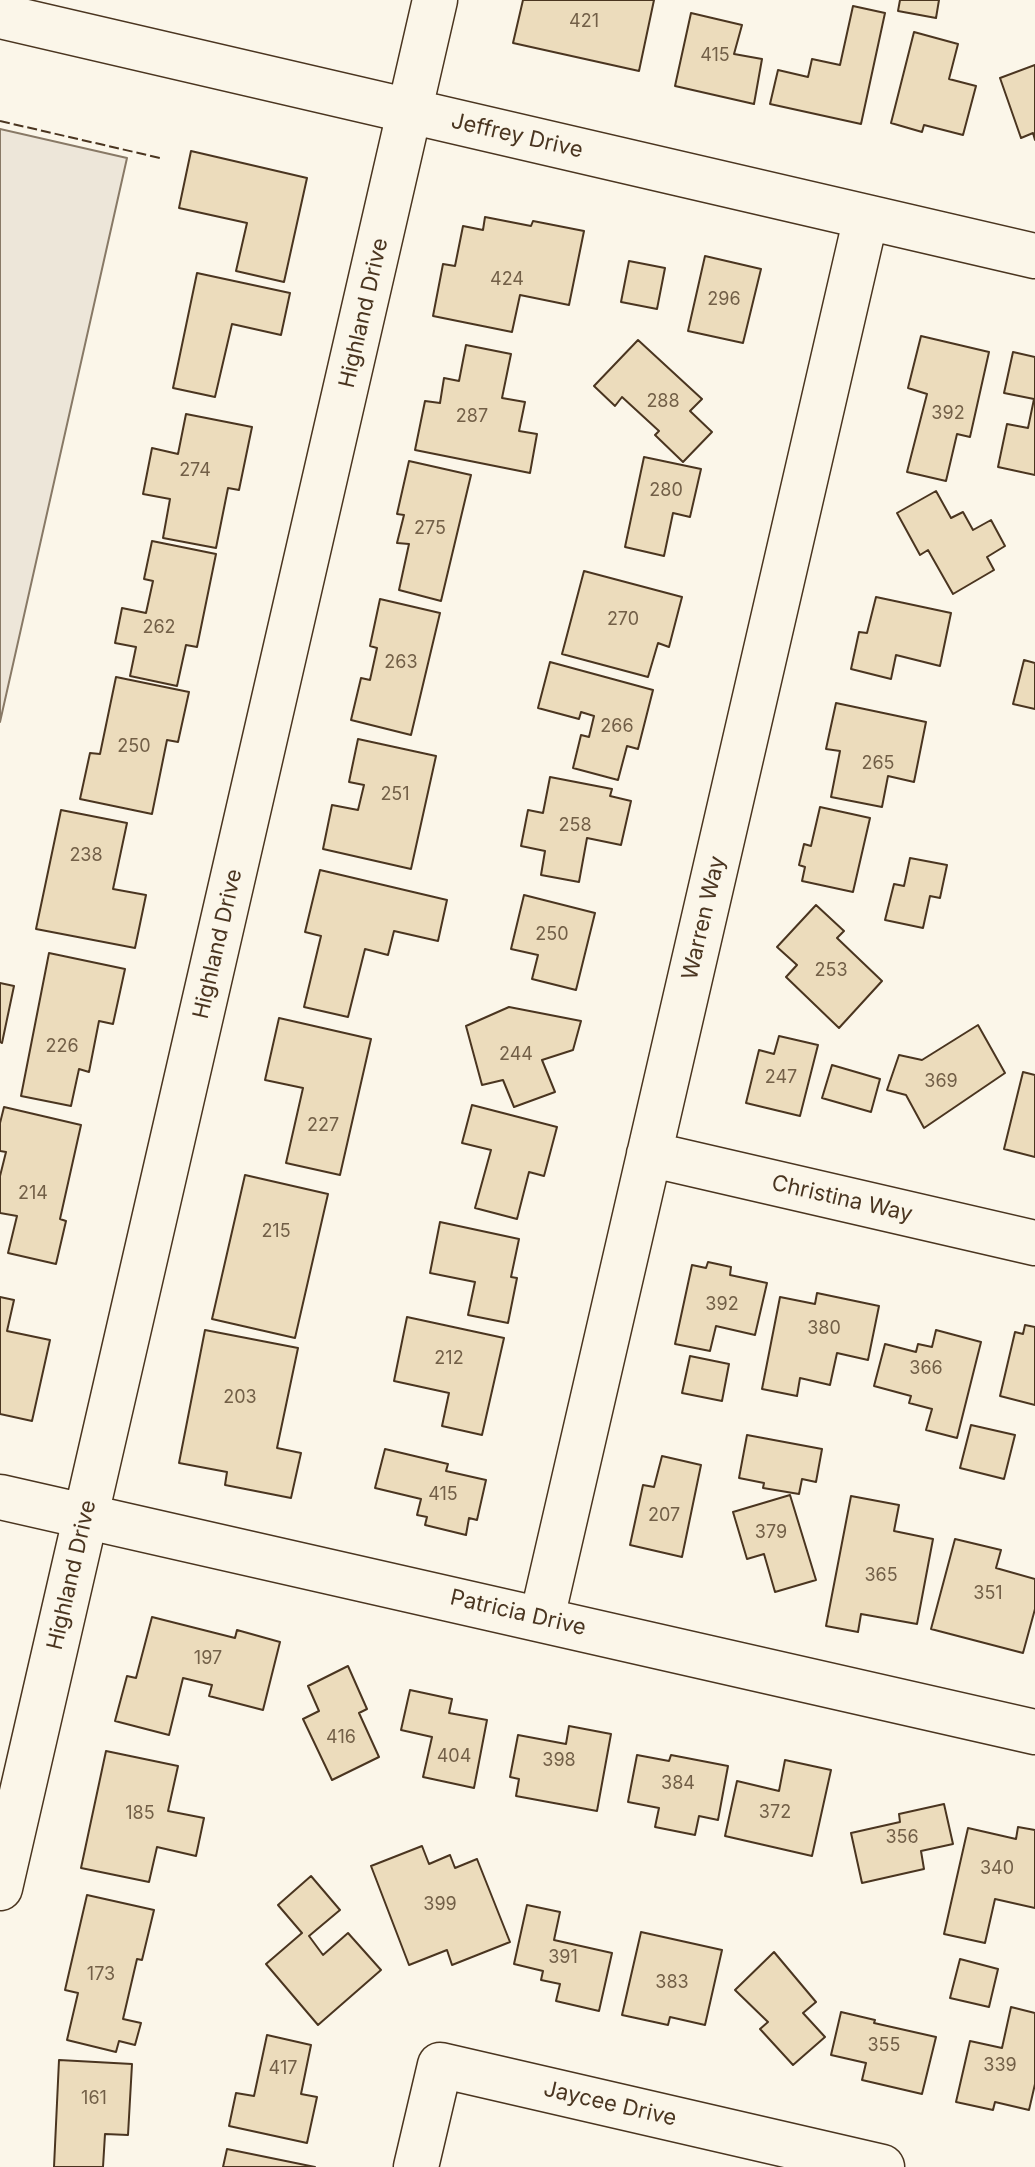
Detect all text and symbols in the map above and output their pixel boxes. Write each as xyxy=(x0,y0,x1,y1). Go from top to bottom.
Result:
house number: 421 xyxy=(569,11,599,33)
house number: 415 xyxy=(700,45,730,67)
street label: Jeffrey Drive xyxy=(449,108,585,164)
street label: Highland Drive xyxy=(334,235,394,391)
house number: 424 xyxy=(490,269,524,291)
house number: 296 xyxy=(707,289,741,311)
house number: 288 xyxy=(646,391,680,413)
house number: 392 xyxy=(931,403,965,425)
house number: 287 xyxy=(456,406,488,428)
house number: 274 xyxy=(179,460,211,482)
house number: 280 xyxy=(649,480,683,502)
house number: 275 xyxy=(414,518,446,540)
house number: 270 xyxy=(607,609,639,631)
house number: 262 xyxy=(142,617,176,639)
house number: 263 xyxy=(384,652,418,674)
house number: 266 xyxy=(600,716,634,738)
house number: 250 xyxy=(117,736,151,758)
house number: 265 xyxy=(861,753,895,775)
house number: 251 xyxy=(380,784,410,806)
house number: 258 xyxy=(558,815,592,837)
house number: 238 xyxy=(69,845,103,867)
street label: Warren Way xyxy=(677,853,731,983)
street label: Highland Drive xyxy=(188,866,248,1022)
house number: 250 xyxy=(535,924,569,946)
house number: 253 xyxy=(814,960,848,982)
house number: 226 xyxy=(45,1036,79,1058)
house number: 244 xyxy=(499,1044,533,1066)
house number: 247 xyxy=(765,1067,797,1089)
house number: 369 xyxy=(924,1071,958,1093)
house number: 227 xyxy=(307,1115,339,1137)
street label: Christina Way xyxy=(769,1170,915,1228)
house number: 214 xyxy=(18,1183,48,1205)
house number: 215 xyxy=(261,1221,291,1243)
house number: 392 xyxy=(705,1294,739,1316)
house number: 380 xyxy=(807,1318,841,1340)
house number: 212 xyxy=(434,1348,464,1370)
house number: 366 xyxy=(909,1358,943,1380)
house number: 203 xyxy=(223,1387,257,1409)
house number: 415 xyxy=(428,1484,458,1506)
street label: Highland Drive xyxy=(42,1497,102,1653)
house number: 207 xyxy=(648,1505,680,1527)
house number: 379 xyxy=(755,1522,787,1544)
house number: 365 xyxy=(864,1565,898,1587)
house number: 351 xyxy=(973,1583,1003,1605)
street label: Patricia Drive xyxy=(448,1585,588,1641)
house number: 197 xyxy=(194,1648,222,1670)
house number: 416 xyxy=(326,1727,356,1749)
house number: 404 xyxy=(437,1746,471,1768)
house number: 398 xyxy=(542,1750,576,1772)
house number: 384 xyxy=(661,1773,695,1795)
house number: 372 xyxy=(759,1802,791,1824)
house number: 185 xyxy=(125,1803,155,1825)
house number: 356 xyxy=(885,1827,919,1849)
house number: 340 xyxy=(980,1858,1014,1880)
house number: 399 xyxy=(423,1894,457,1916)
house number: 391 xyxy=(548,1947,578,1969)
house number: 173 xyxy=(87,1964,115,1986)
house number: 383 xyxy=(655,1972,689,1994)
house number: 355 xyxy=(867,2035,901,2057)
house number: 339 xyxy=(983,2055,1017,2077)
house number: 417 xyxy=(269,2058,297,2080)
street label: Jaycee Drive xyxy=(541,2076,679,2132)
house number: 161 xyxy=(81,2088,107,2110)

